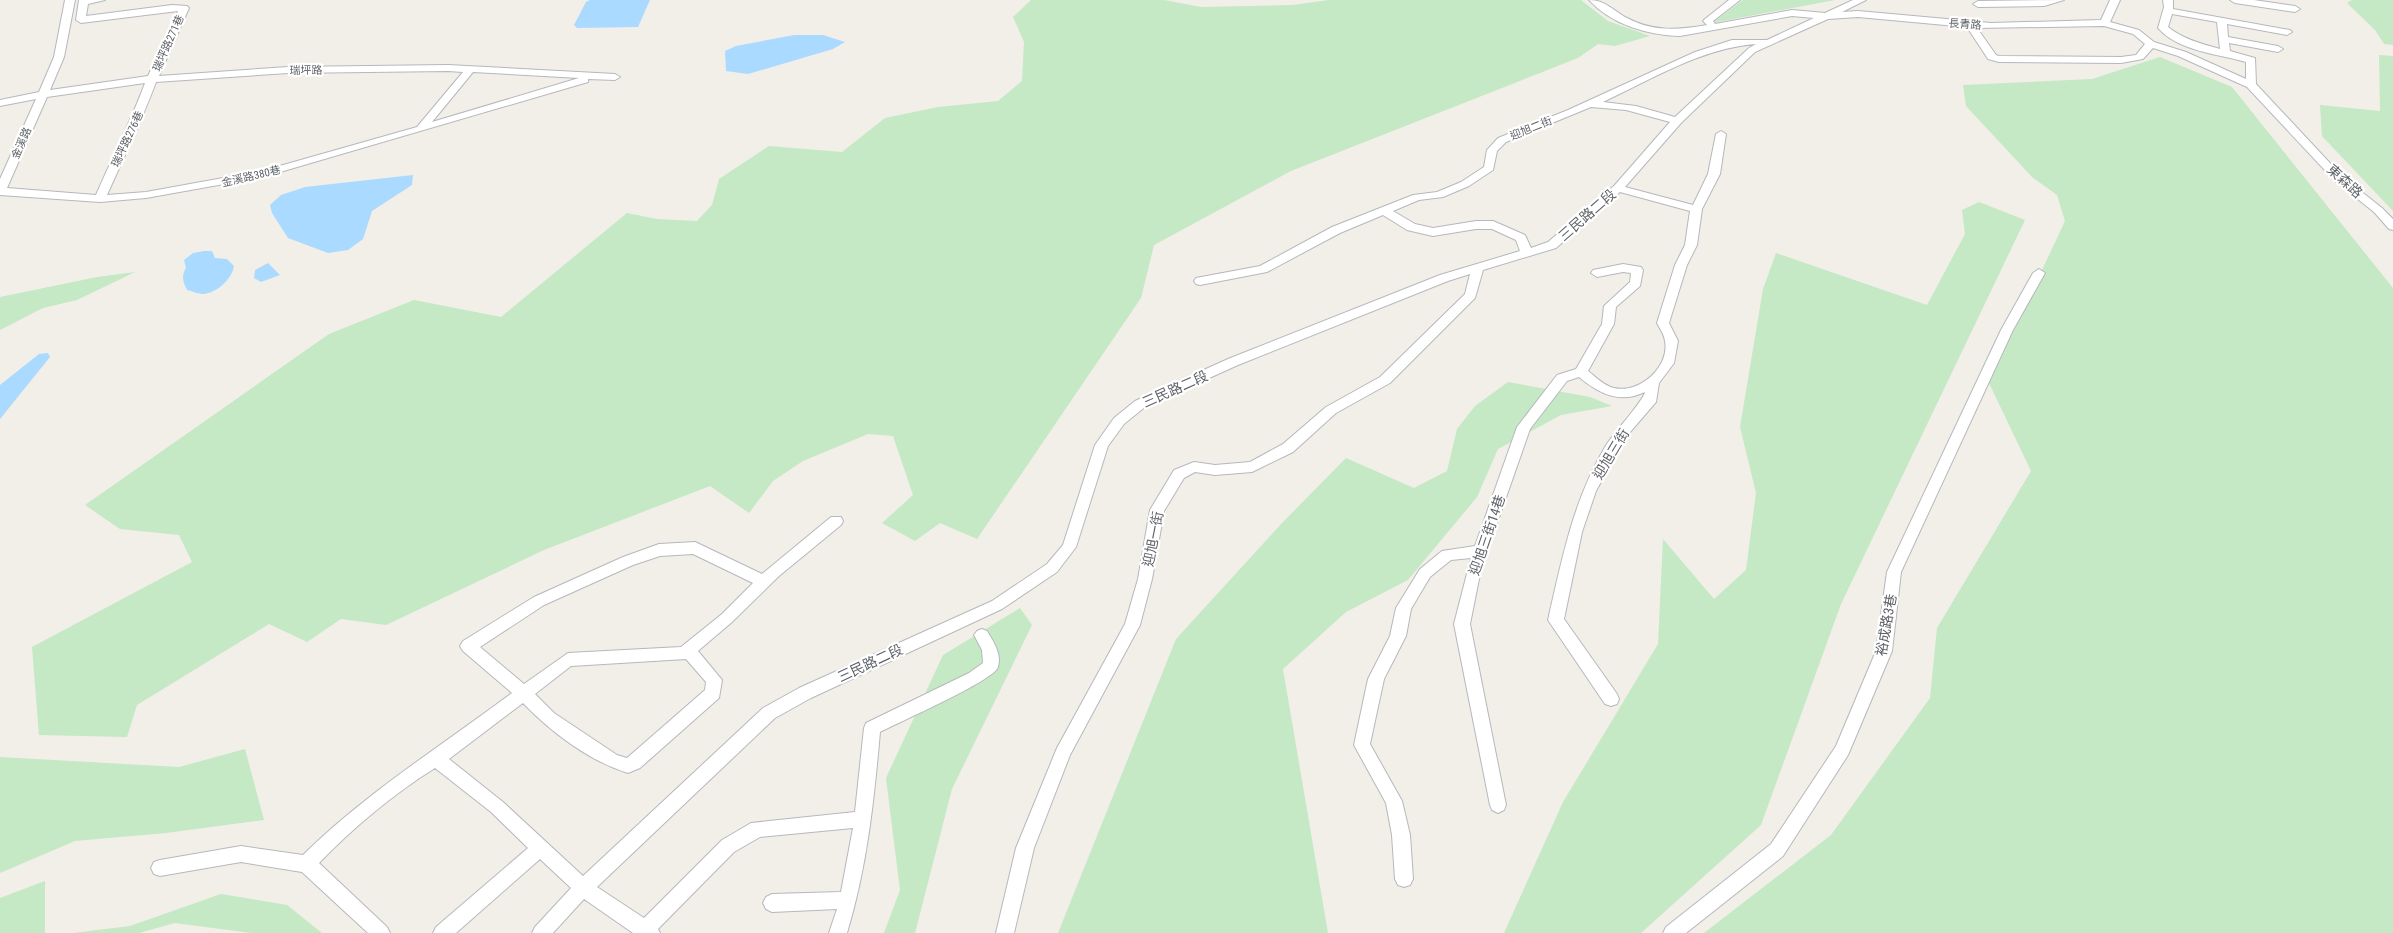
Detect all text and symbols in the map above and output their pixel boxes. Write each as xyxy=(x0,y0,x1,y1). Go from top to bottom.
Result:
street label: 瑞坪路271巷 xyxy=(150,13,187,73)
street label: 長青路 xyxy=(1948,17,1982,32)
street label: 瑞坪路 xyxy=(289,64,323,77)
street label: 瑞坪路276巷 xyxy=(109,109,146,169)
street label: 迎旭二街 xyxy=(1508,114,1554,143)
street label: 金溪路 xyxy=(9,125,34,161)
street label: 東森路 xyxy=(2324,161,2366,201)
street label: 金溪路380巷 xyxy=(220,163,282,190)
street label: 三民路二段 xyxy=(1555,186,1619,244)
street label: 三民路二段 xyxy=(1140,367,1210,411)
street label: 迎旭三街 xyxy=(1590,426,1632,482)
street label: 迎旭三街14巷 xyxy=(1466,493,1508,577)
street label: 迎旭一街 xyxy=(1140,510,1166,568)
street label: 裕成路3巷 xyxy=(1873,593,1899,657)
street label: 三民路二段 xyxy=(835,641,905,685)

